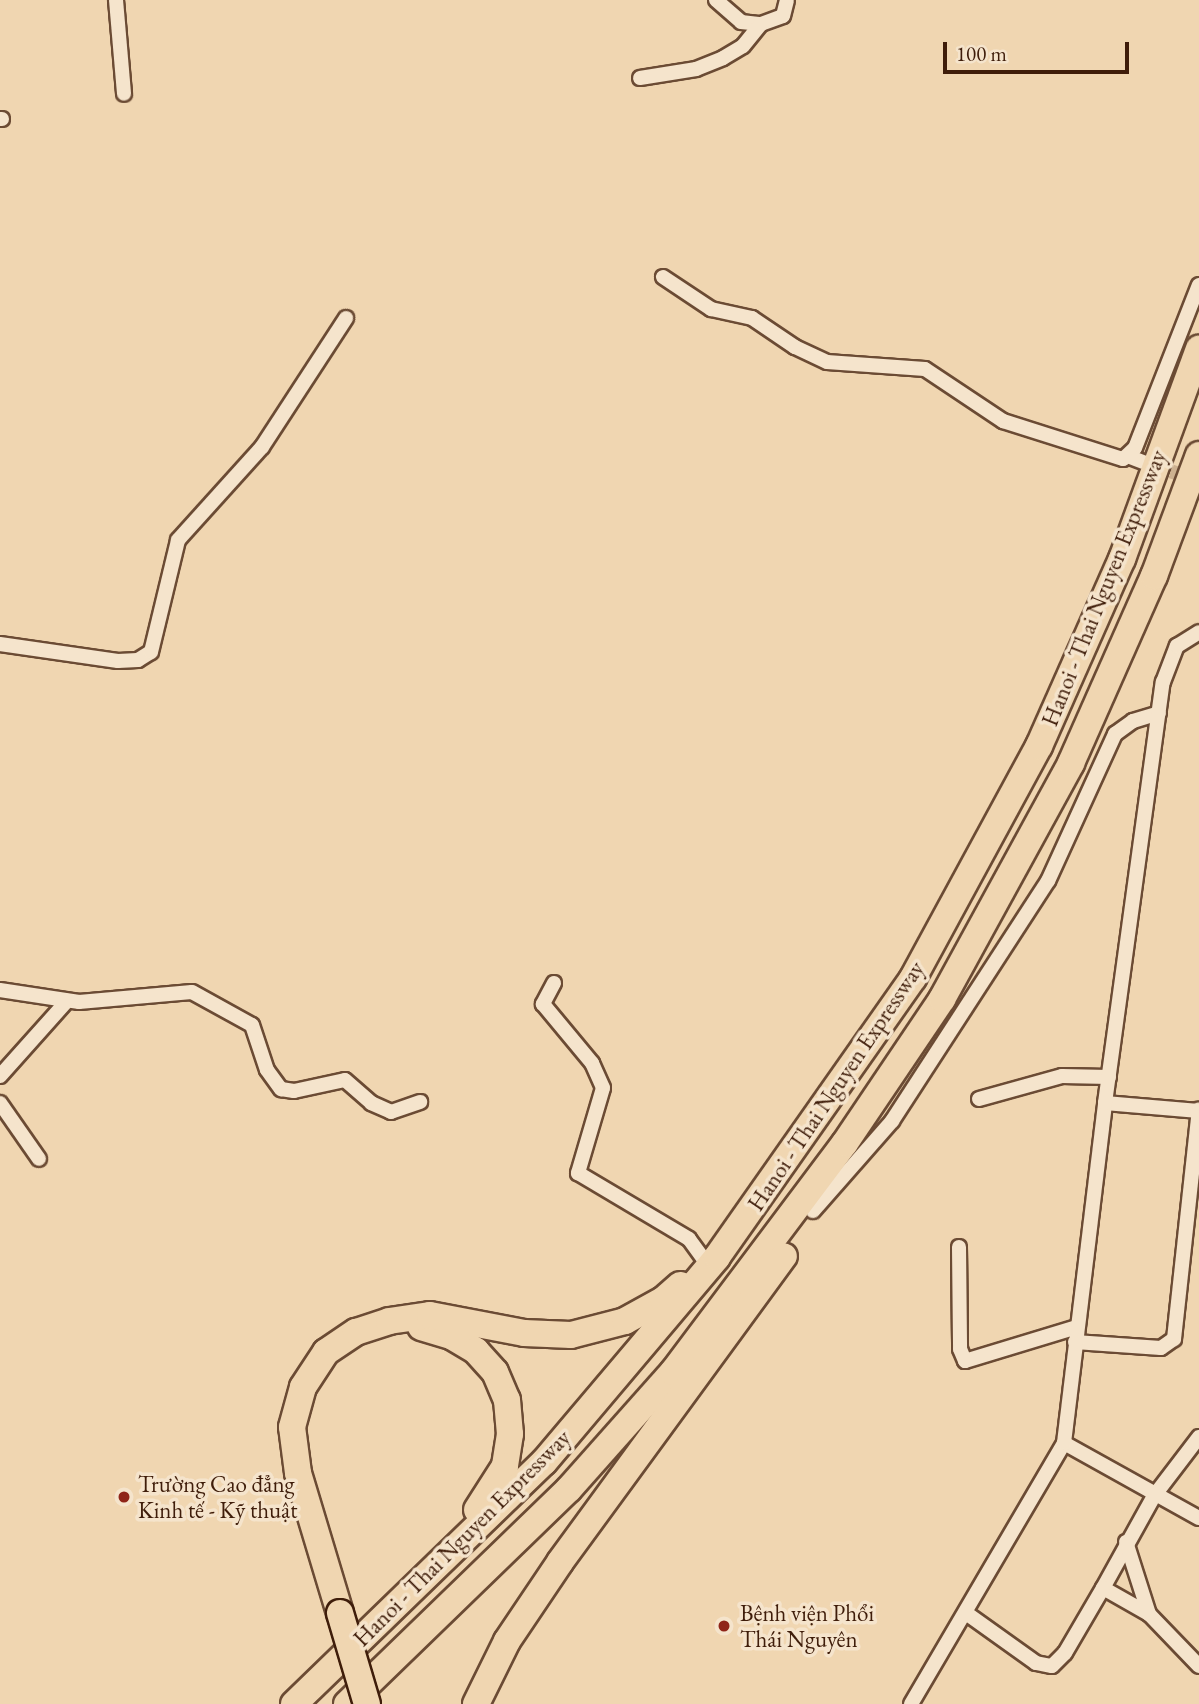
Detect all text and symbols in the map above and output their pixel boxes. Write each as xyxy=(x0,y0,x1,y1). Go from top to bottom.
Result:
scale bar xyxy=(947,28,1132,72)
text: 100 m xyxy=(956,40,1007,67)
street label: Hanoi - Thai Nguyen Expressway xyxy=(1036,446,1172,730)
street label: Hanoi - Thai Nguyen Expressway xyxy=(742,956,930,1216)
street label: Hanoi - Thai Nguyen Expressway xyxy=(348,1424,576,1652)
place label: Trường Cao đẳng Kinh tế - Kỹ thuật xyxy=(138,1470,298,1524)
marker: Trường Cao đẳng Kinh tế - Kỹ thuật xyxy=(116,1489,132,1505)
place label: Bệnh viện Phổi Thái Nguyên xyxy=(740,1599,874,1653)
marker: Bệnh viện Phổi Thái Nguyên xyxy=(714,1616,734,1636)

